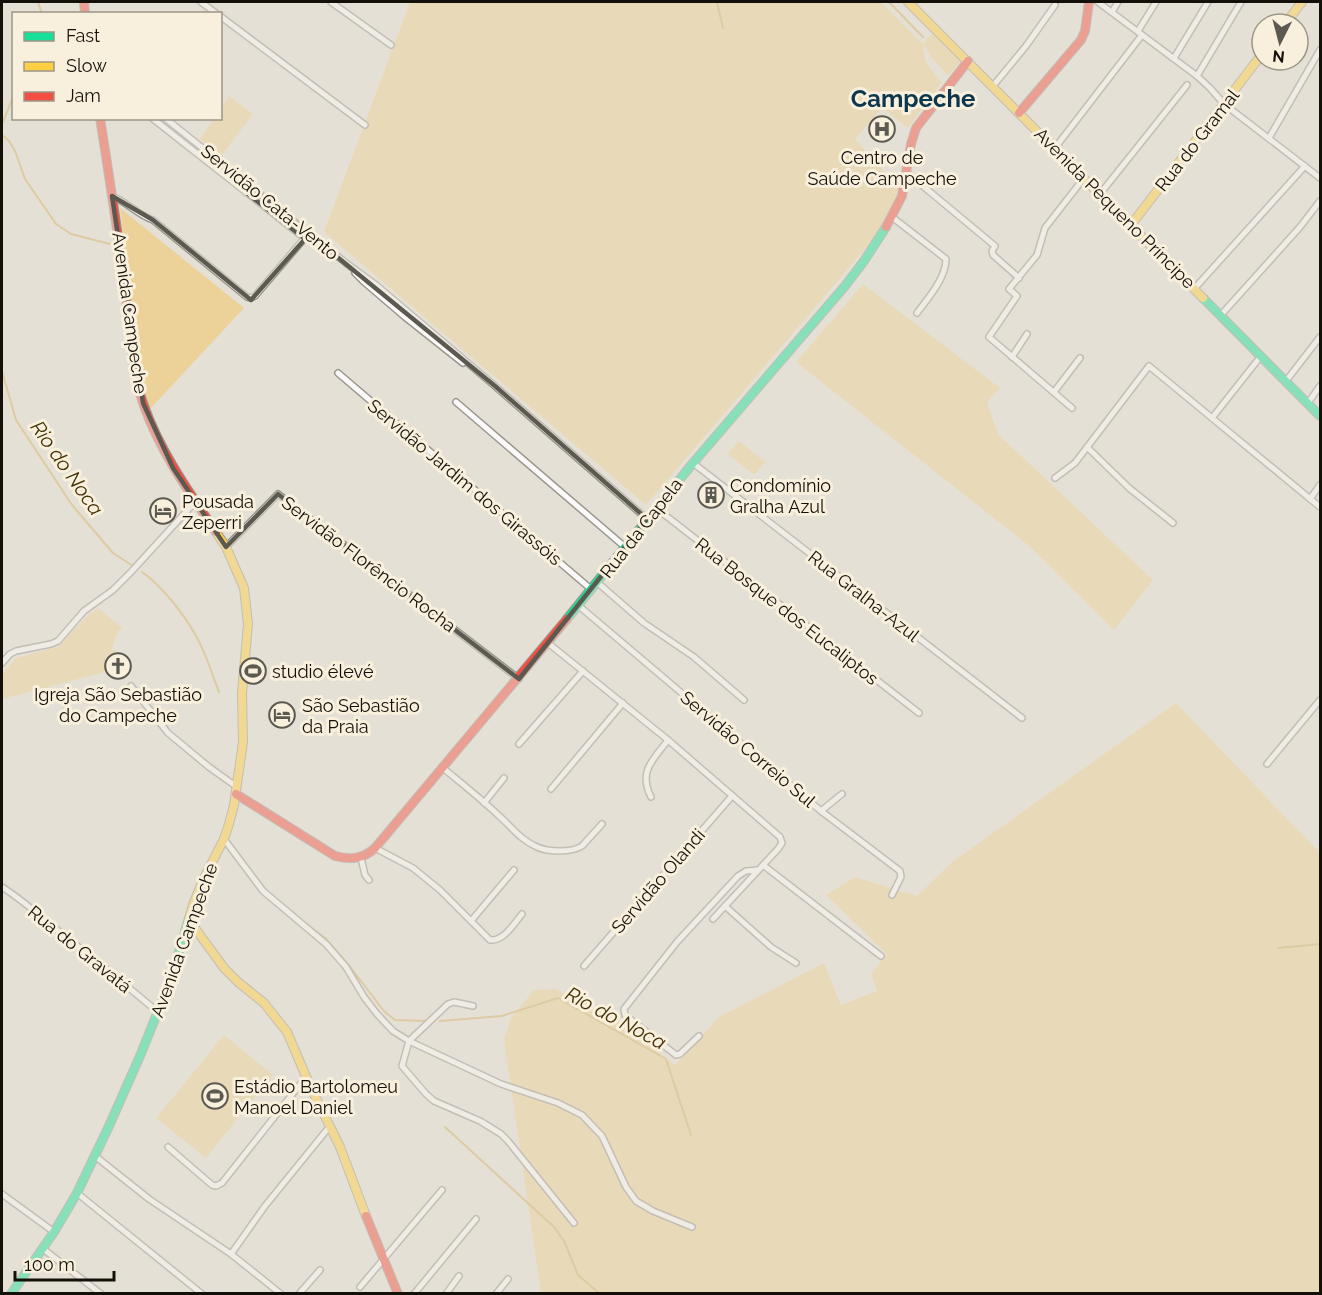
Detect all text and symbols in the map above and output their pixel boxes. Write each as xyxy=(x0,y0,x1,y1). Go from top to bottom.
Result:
legend xyxy=(12,12,222,120)
north arrow xyxy=(1250,12,1310,72)
text: Fast xyxy=(66,25,100,46)
text: N xyxy=(1271,46,1286,67)
text: Slow xyxy=(66,55,107,76)
district label: Campeche xyxy=(851,84,975,113)
text: Jam xyxy=(66,85,101,106)
street label: Rua do Gramal xyxy=(1151,85,1243,195)
hospital icon: Centro de Saúde Campeche xyxy=(867,114,897,144)
street label: Avenida Pequeno Príncipe xyxy=(1030,123,1200,293)
street label: Servidão Cata-Vento xyxy=(197,140,343,264)
place label: Centro de Saúde Campeche xyxy=(807,147,957,189)
street label: Avenida Campeche xyxy=(108,231,152,395)
street label: Servidão Jardim dos Girassóis xyxy=(364,395,566,569)
water label: Rio do Noca xyxy=(26,416,108,520)
street label: Rua da Capela xyxy=(596,474,686,582)
place label: Condomínio Gralha Azul xyxy=(730,475,831,517)
building icon: Condomínio Gralha Azul xyxy=(696,480,726,510)
place label: Pousada Zeperri xyxy=(182,491,254,533)
street label: Servidão Florêncio Rocha xyxy=(278,492,460,636)
hotel icon: Pousada Zeperri xyxy=(148,496,178,526)
street label: Rua Bosque dos Eucaliptos xyxy=(691,533,883,689)
street label: Rua Gralha-Azul xyxy=(804,546,924,646)
church icon: Igreja São Sebastião do Campeche xyxy=(103,651,133,681)
sports icon: studio élevé xyxy=(238,656,268,686)
place label: studio élevé xyxy=(272,661,374,682)
place label: Igreja São Sebastião do Campeche xyxy=(34,684,202,726)
street label: Servidão Correio Sul xyxy=(676,687,820,812)
place label: São Sebastião da Praia xyxy=(302,695,420,737)
hotel icon: São Sebastião da Praia xyxy=(267,700,297,730)
street label: Servidão Olandi xyxy=(607,824,709,938)
street label: Avenida Campeche xyxy=(146,860,222,1020)
street label: Rua do Gravatá xyxy=(24,901,136,997)
water label: Rio do Noca xyxy=(562,982,670,1054)
place label: Estádio Bartolomeu Manoel Daniel xyxy=(234,1076,398,1118)
sports icon: Estádio Bartolomeu Manoel Daniel xyxy=(200,1081,230,1111)
scale bar xyxy=(15,1244,114,1282)
text: 100 m xyxy=(24,1254,75,1275)

